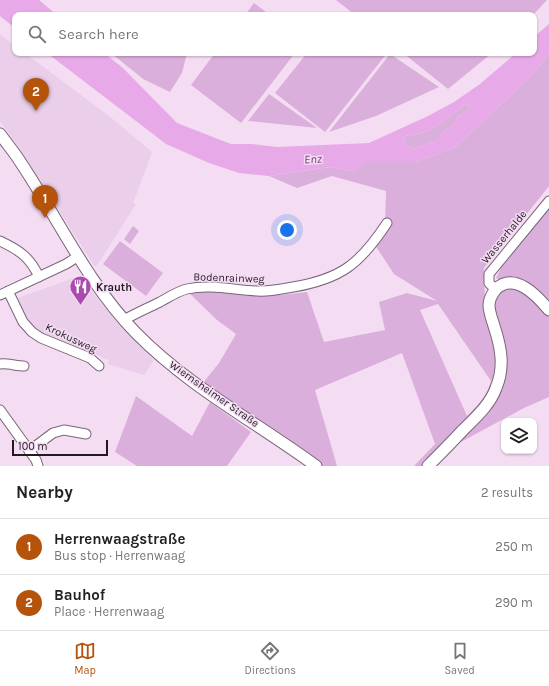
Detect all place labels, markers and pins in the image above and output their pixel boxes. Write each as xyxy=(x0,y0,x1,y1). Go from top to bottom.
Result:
pin: 2 xyxy=(23,78,49,111)
pin: 1 xyxy=(32,185,58,218)
restaurant icon: Krauth xyxy=(68,274,94,307)
place label: Krauth xyxy=(96,281,132,294)

